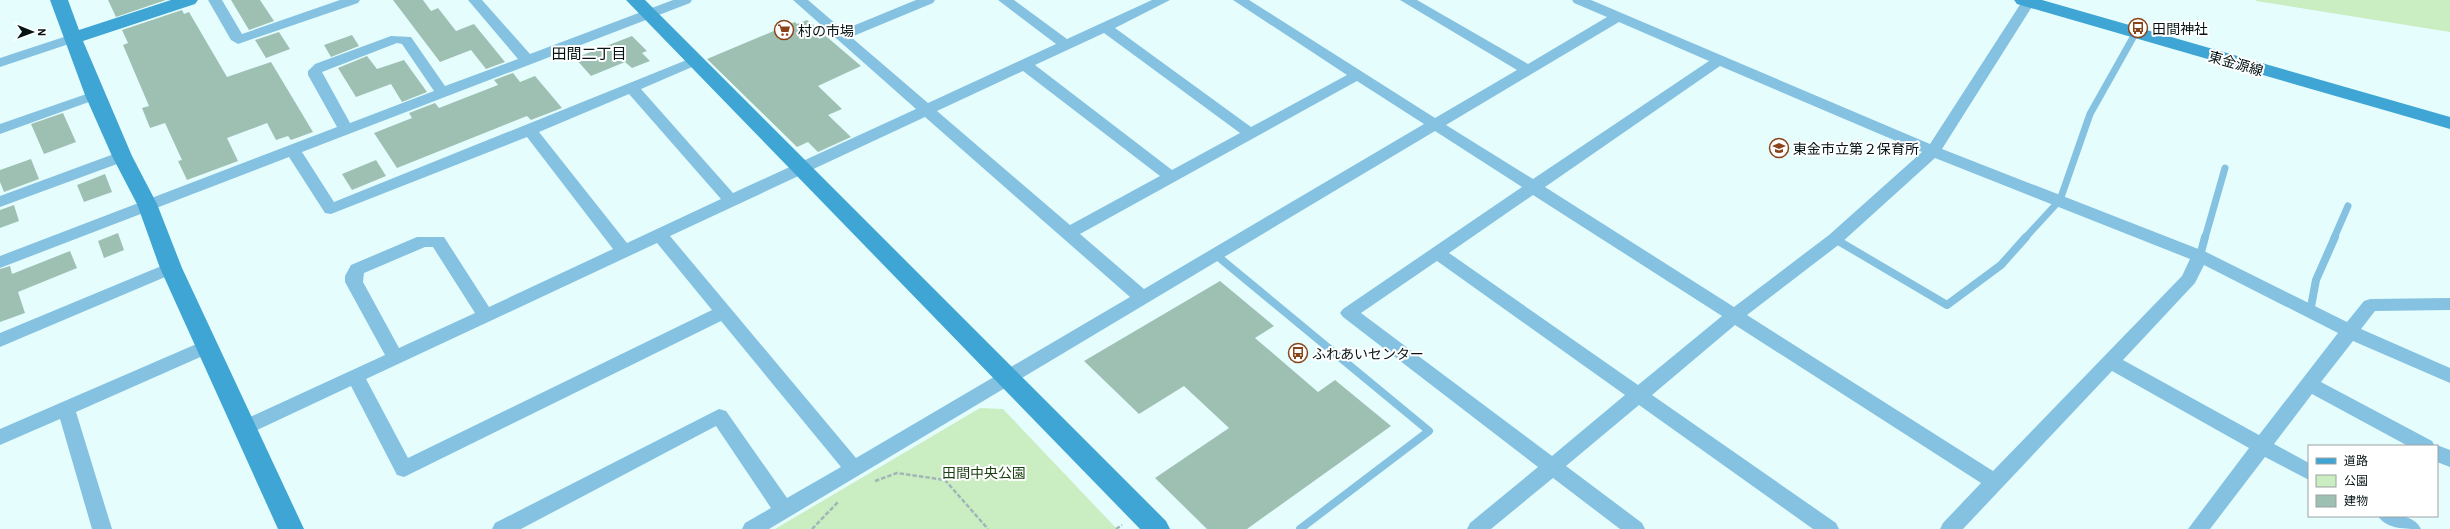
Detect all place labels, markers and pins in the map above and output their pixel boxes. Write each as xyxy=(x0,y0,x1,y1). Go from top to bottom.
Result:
bus stop icon: 田間神社 xyxy=(2127,17,2149,39)
supermarket icon: 村の市場 xyxy=(773,19,795,41)
place label: 田間神社 xyxy=(2152,20,2208,37)
place label: 村の市場 xyxy=(798,22,854,39)
school or university icon: 東金市立第２保育所 xyxy=(1768,137,1790,159)
place label: 東金市立第２保育所 xyxy=(1793,140,1919,157)
bus stop icon: ふれあいセンター xyxy=(1287,342,1309,364)
place label: ふれあいセンター xyxy=(1312,345,1424,362)

